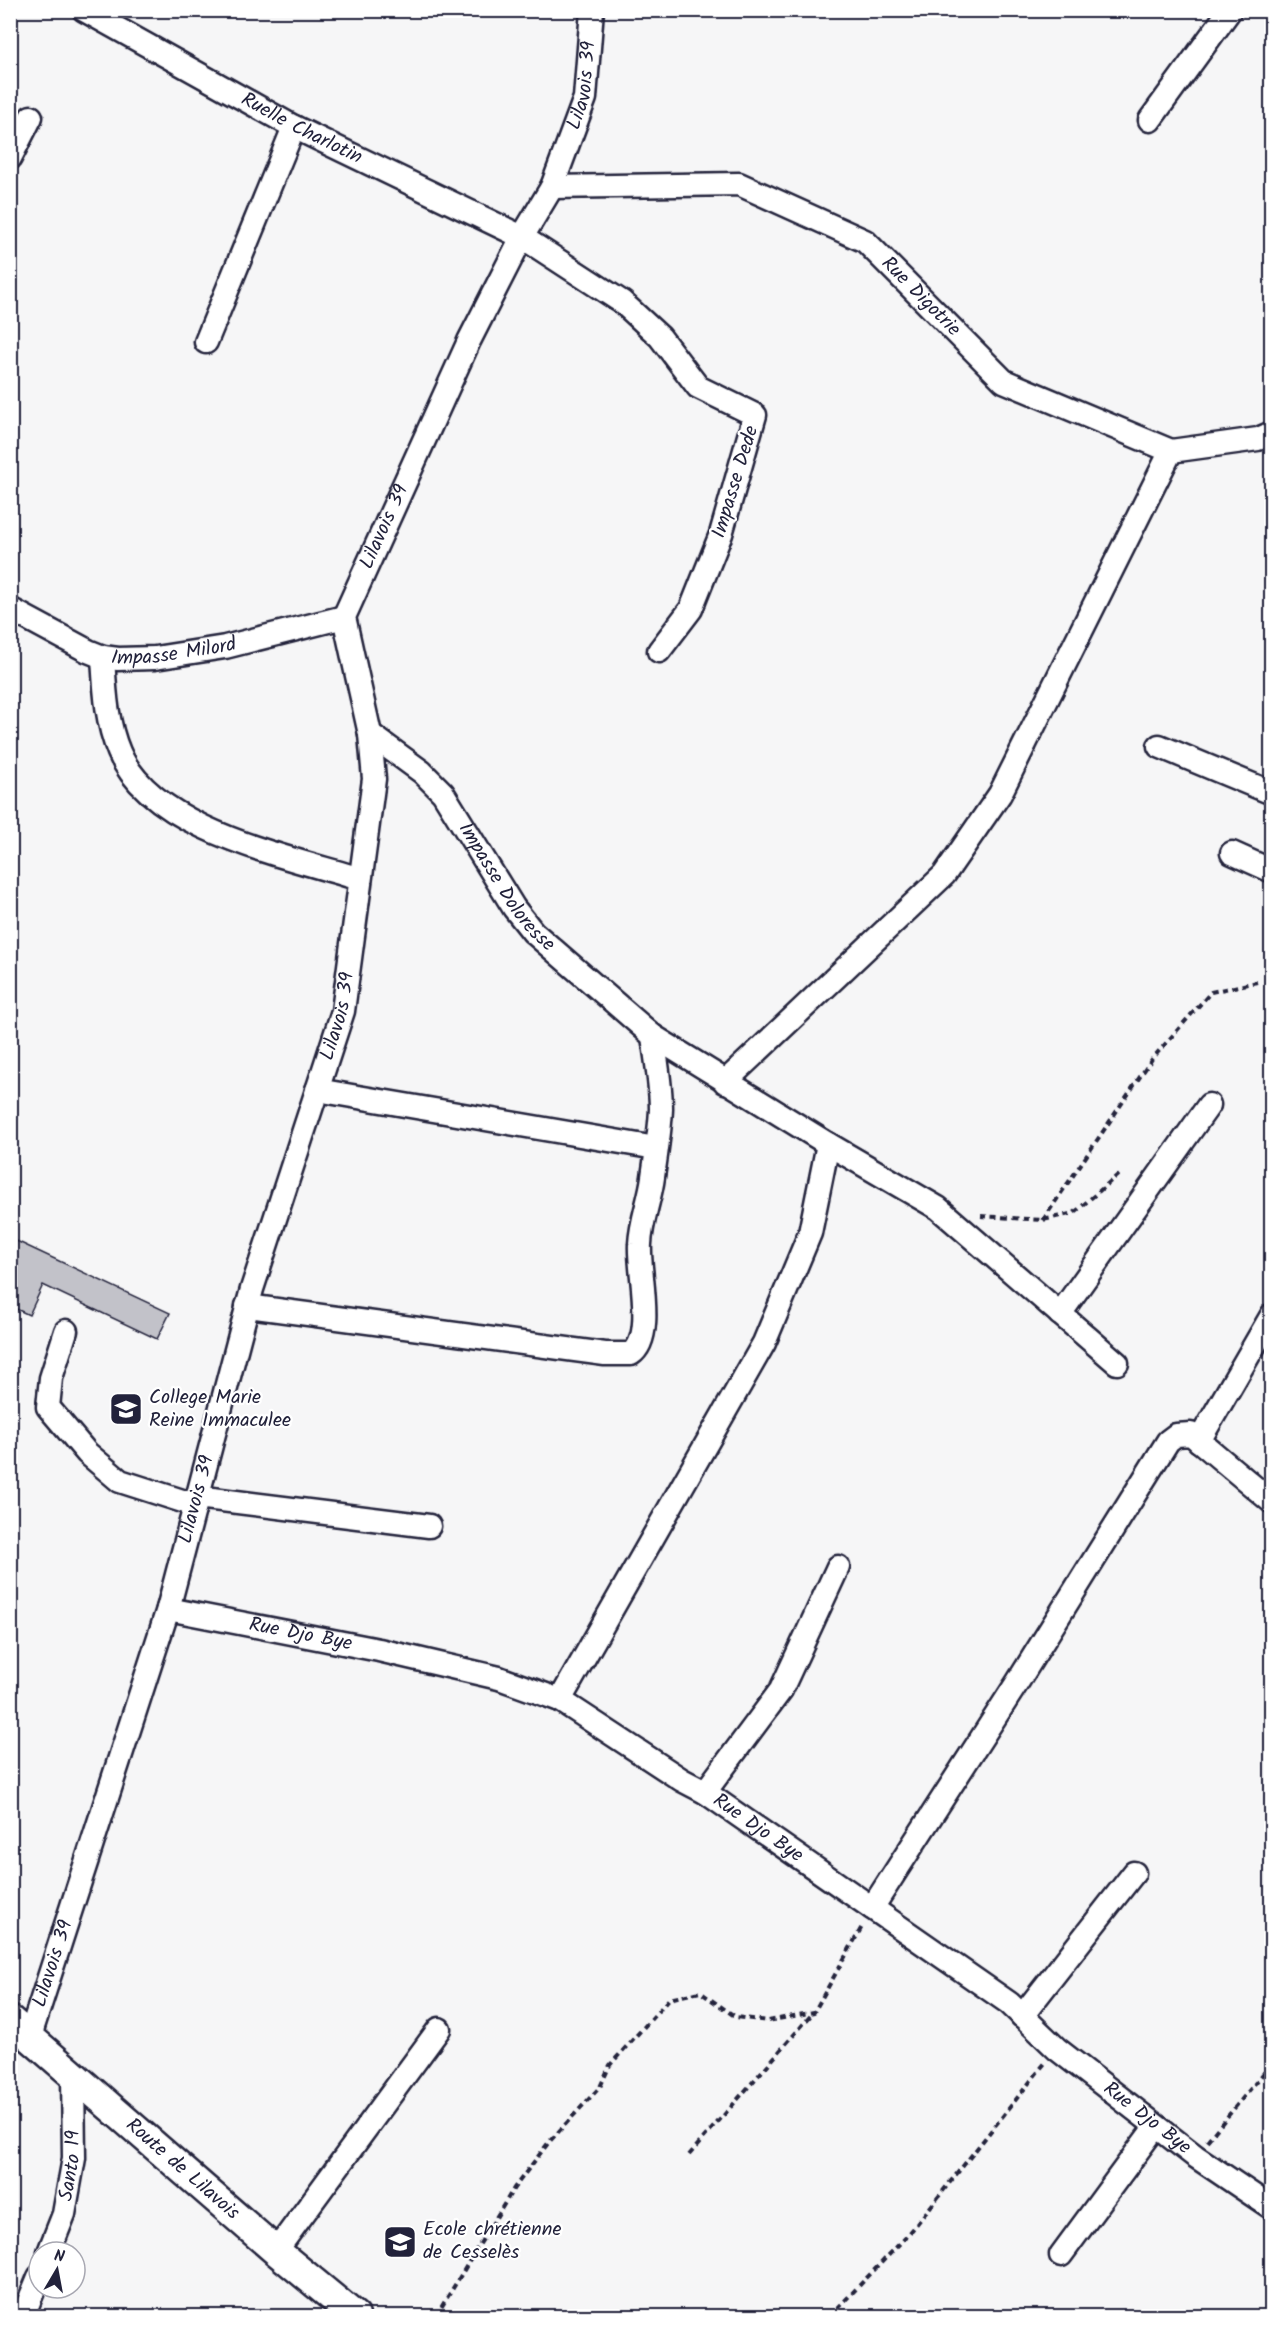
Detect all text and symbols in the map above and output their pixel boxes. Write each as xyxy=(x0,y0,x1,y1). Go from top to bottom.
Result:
street label: Lilavois 39 xyxy=(558,40,605,135)
street label: Ruelle Charlotin xyxy=(235,84,368,174)
street label: Rue Digotrie xyxy=(873,249,968,345)
street label: Impasse Dede xyxy=(704,422,768,542)
street label: Lilavois 39 xyxy=(352,479,418,575)
street label: Impasse Milord xyxy=(109,628,241,675)
street label: Impasse Doloresse xyxy=(449,817,562,960)
street label: Lilavois 39 xyxy=(312,970,364,1065)
place label: College Marie Reine Immaculee xyxy=(149,1382,291,1437)
school or university icon: College Marie Reine Immaculee xyxy=(108,1391,144,1427)
street label: Lilavois 39 xyxy=(170,1452,224,1547)
street label: Rue Djo Bye xyxy=(246,1609,355,1660)
street label: Rue Djo Bye xyxy=(706,1786,810,1872)
street label: Lilavois 39 xyxy=(24,1916,83,2011)
street label: Rue Djo Bye xyxy=(1096,2074,1198,2163)
street label: Route de Lilavois xyxy=(118,2111,247,2229)
street label: Santo 19 xyxy=(51,2130,90,2204)
place label: Ecole chrétienne de Cesselès xyxy=(423,2214,561,2269)
school or university icon: Ecole chrétienne de Cesselès xyxy=(382,2224,418,2260)
north arrow xyxy=(27,2240,87,2300)
text: N xyxy=(52,2244,66,2270)

